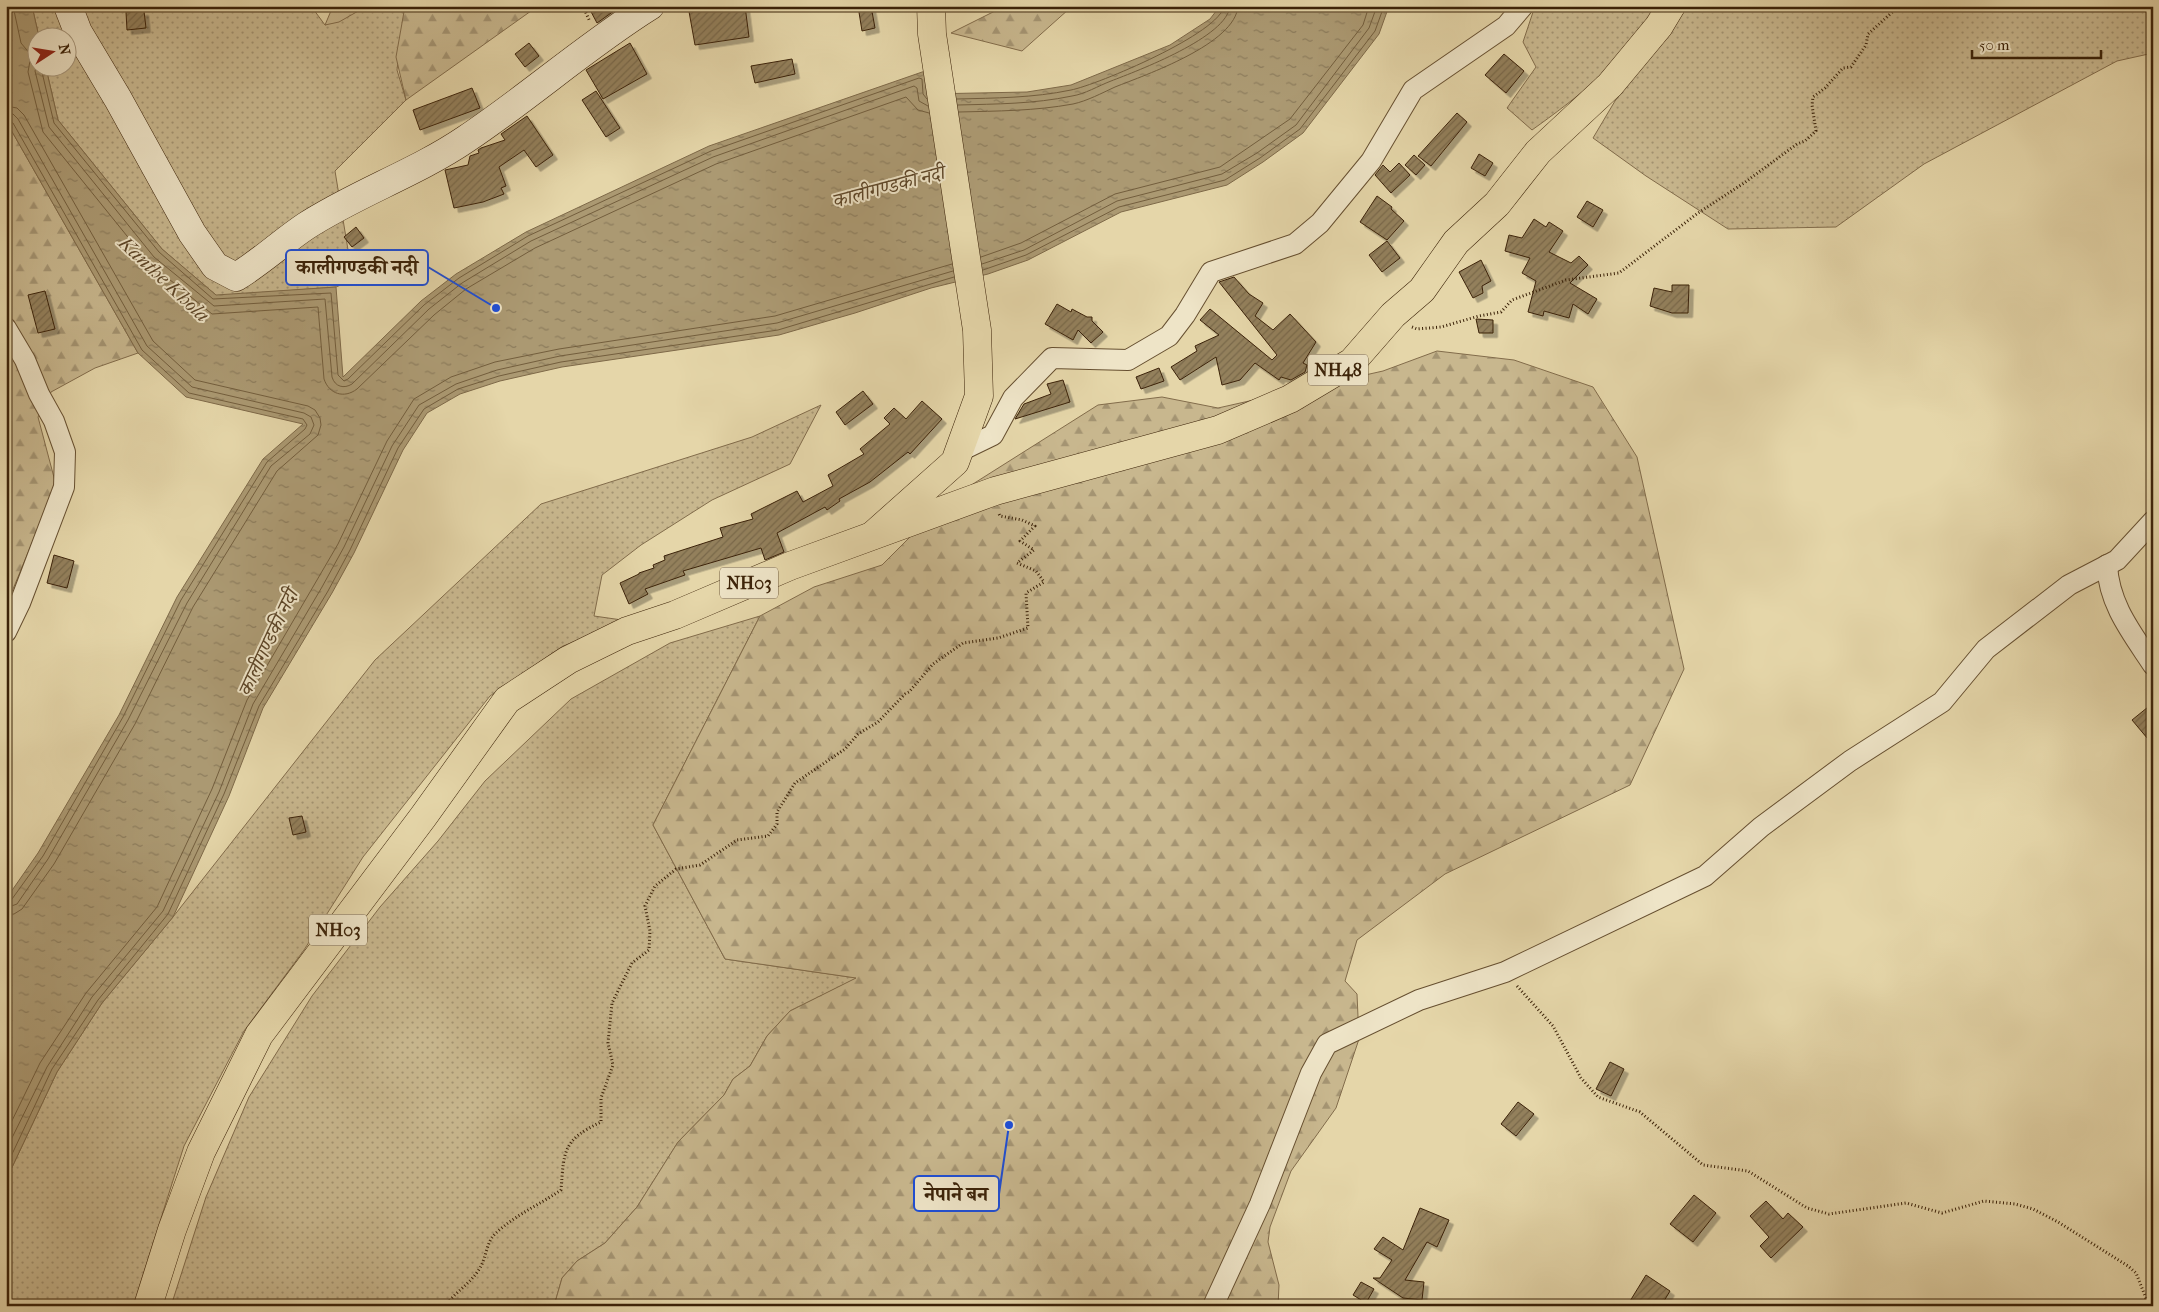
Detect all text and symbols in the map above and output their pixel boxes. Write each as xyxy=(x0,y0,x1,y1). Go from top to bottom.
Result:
north arrow xyxy=(28,28,78,78)
scale bar xyxy=(1972,28,2100,60)
text: 50 m xyxy=(1979,36,2010,54)
text: N xyxy=(55,42,74,57)
water label: कालीगण्डकी नदी xyxy=(829,160,950,213)
water label: Kanthe Khola xyxy=(113,230,214,327)
callout: कालीगण्डकी नदी xyxy=(286,250,428,285)
text: कालीगण्डकी नदी xyxy=(294,255,420,279)
road number: NH48 xyxy=(1308,354,1368,386)
road number: NH03 xyxy=(720,568,778,598)
water label: कालीगण्डकी नदी xyxy=(233,582,304,700)
road number: NH03 xyxy=(309,914,367,946)
callout: नेपाने बन xyxy=(914,1176,999,1211)
text: नेपाने बन xyxy=(922,1182,990,1206)

